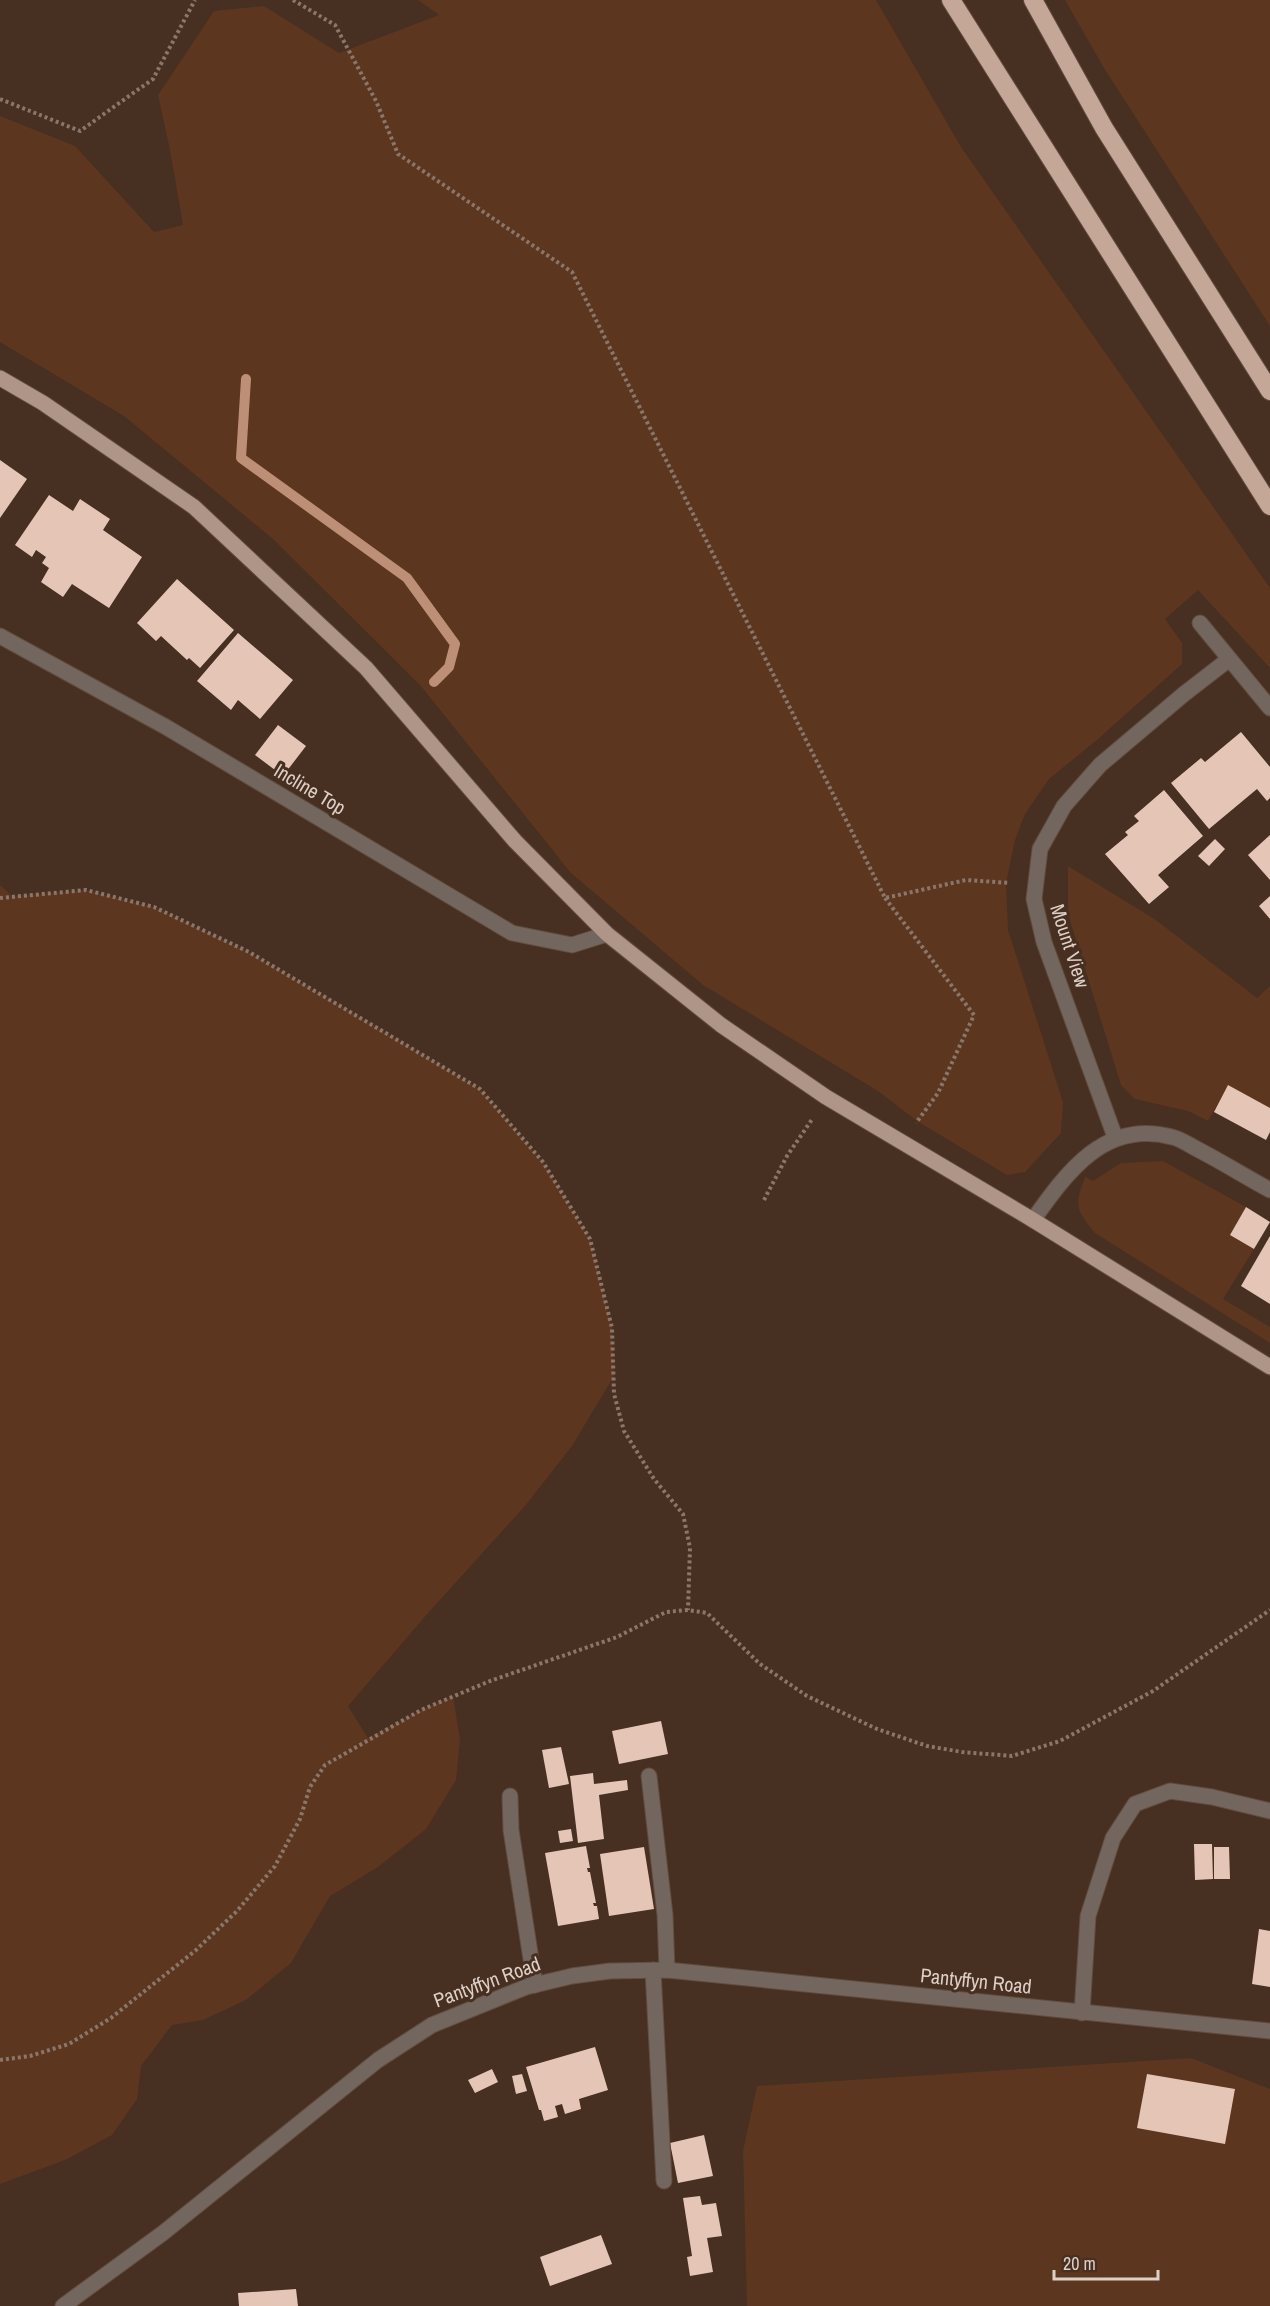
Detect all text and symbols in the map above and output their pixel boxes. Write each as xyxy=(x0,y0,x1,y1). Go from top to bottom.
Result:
street label: Incline Top xyxy=(269,757,351,820)
street label: Mount View xyxy=(1044,901,1097,991)
street label: Pantyffyn Road xyxy=(430,1950,544,2013)
street label: Pantyffyn Road xyxy=(919,1961,1033,2000)
scale bar xyxy=(1054,2243,1158,2281)
text: 20 m xyxy=(1063,2251,1096,2276)

